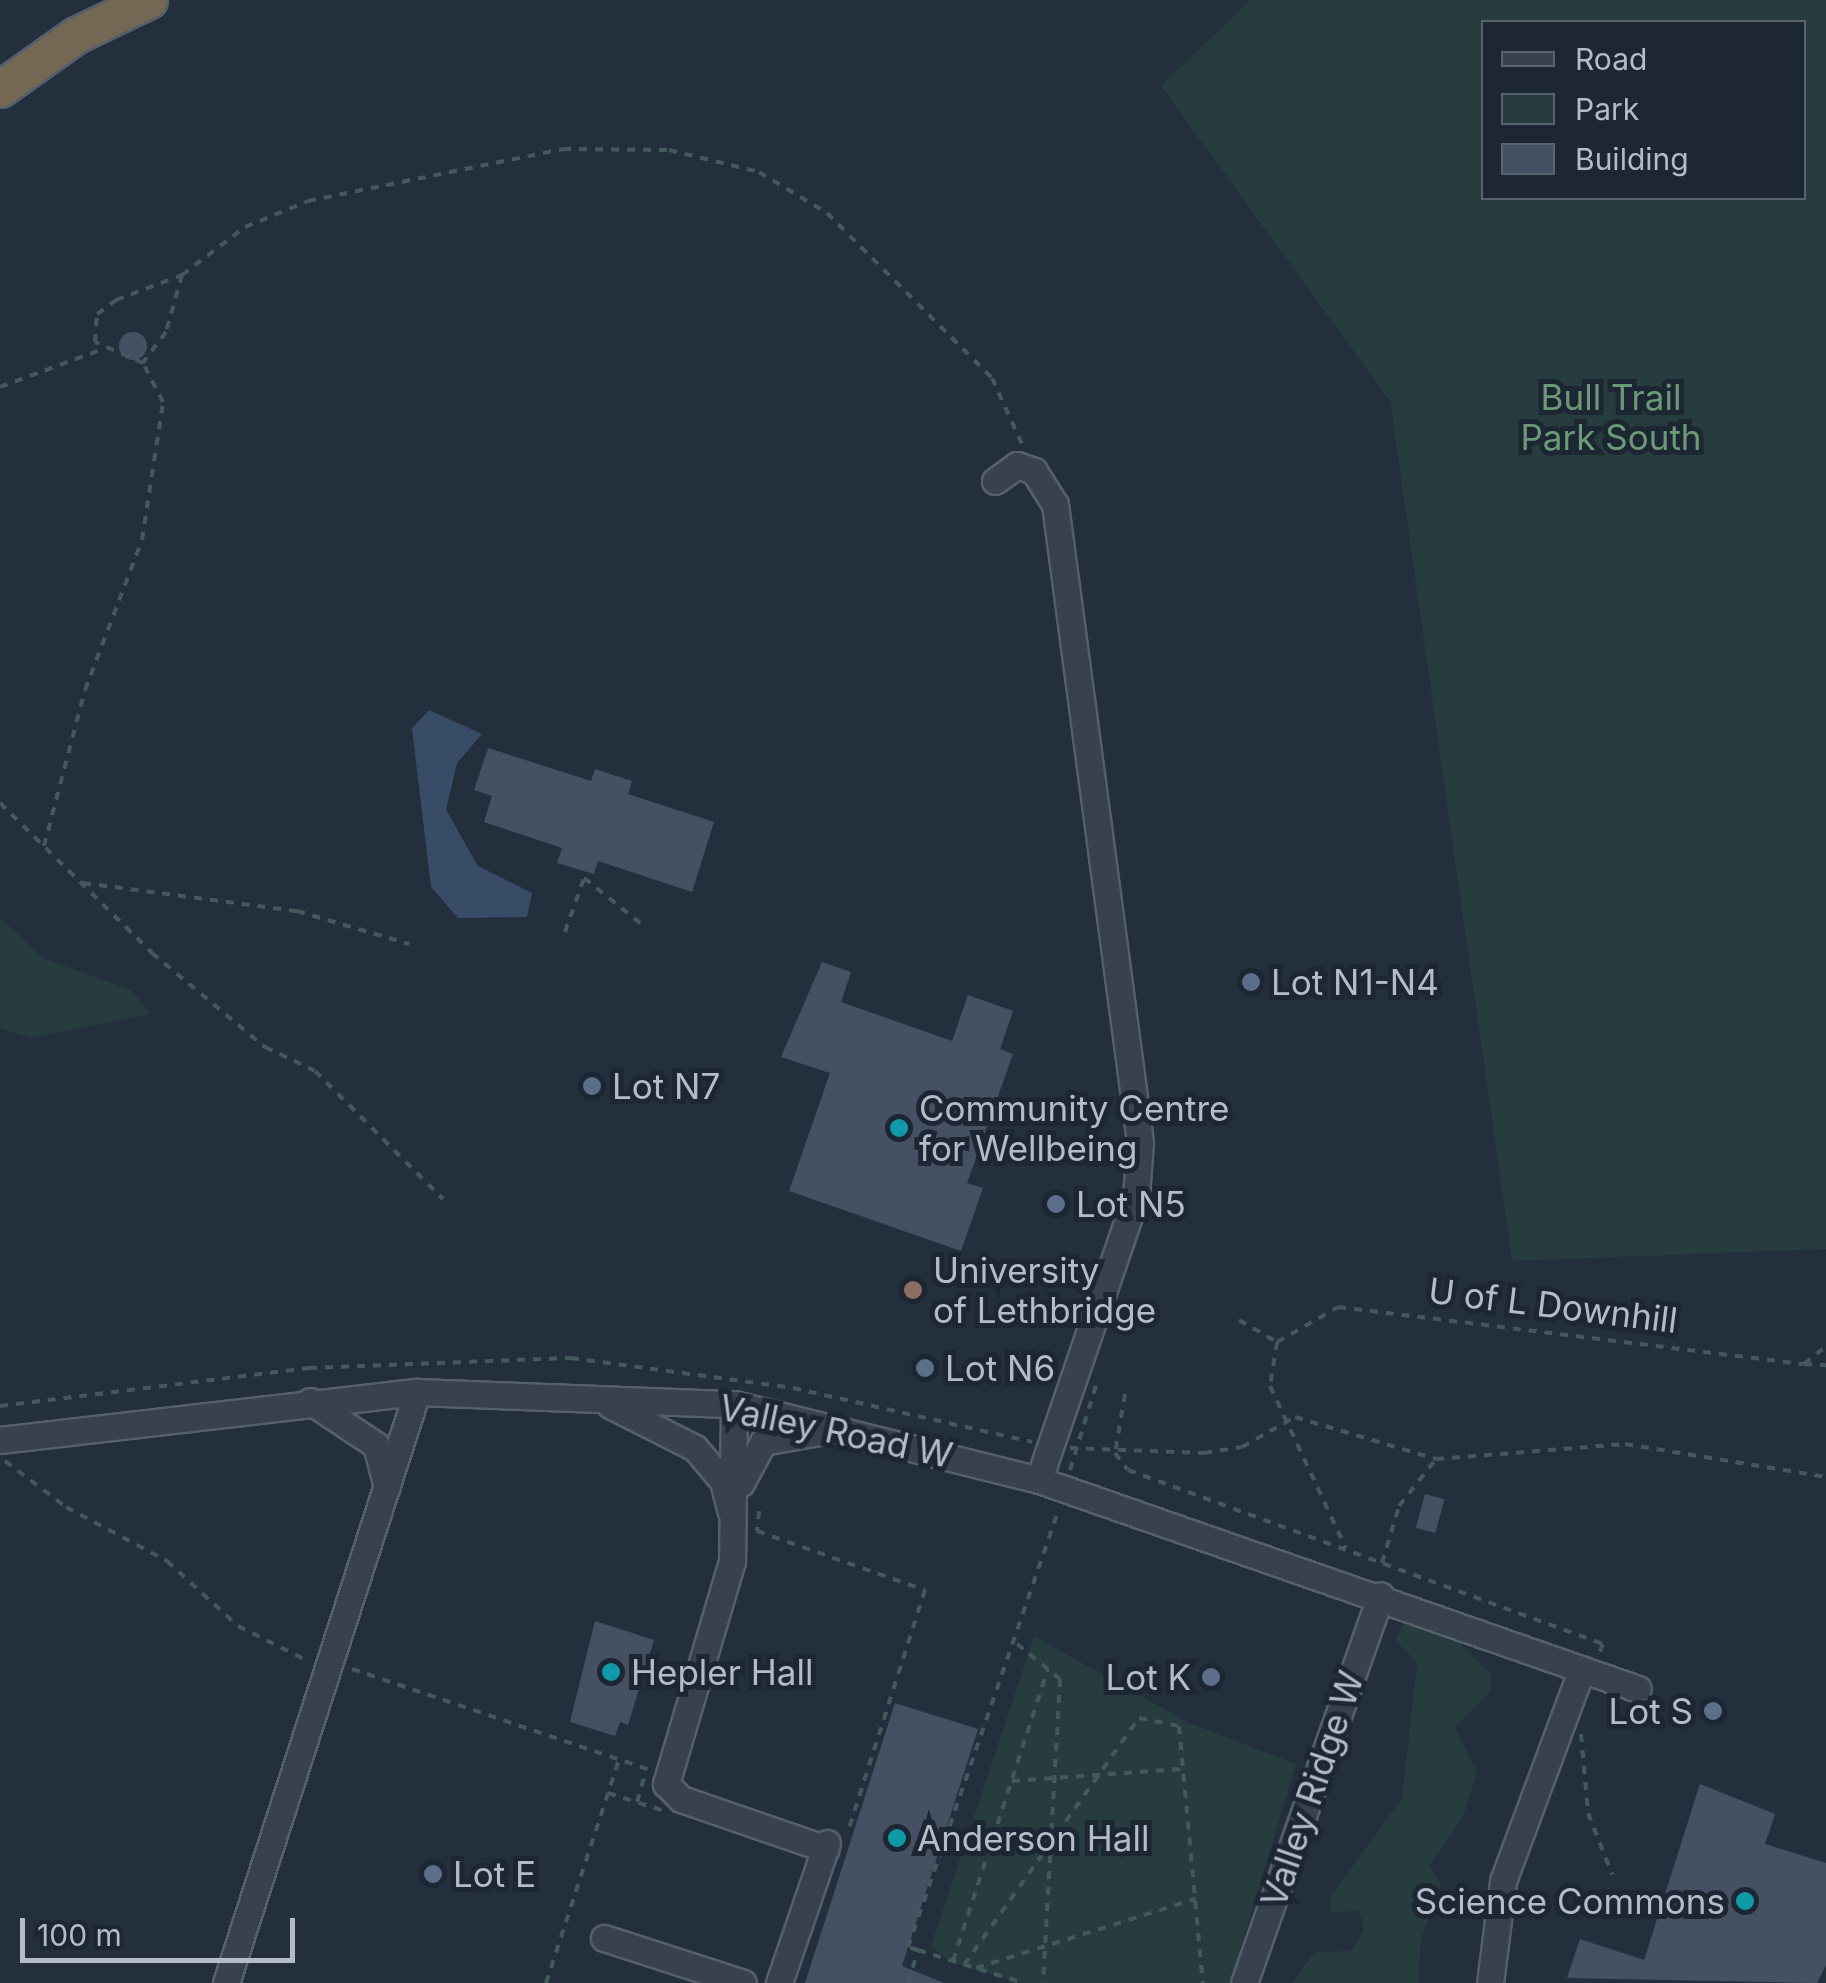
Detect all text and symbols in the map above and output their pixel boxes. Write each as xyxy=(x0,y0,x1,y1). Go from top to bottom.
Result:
legend xyxy=(1481,20,1806,200)
text: Road xyxy=(1575,41,1647,77)
text: Park xyxy=(1575,91,1639,127)
text: Building xyxy=(1575,141,1689,177)
park label: Bull Trail Park South xyxy=(1520,376,1702,458)
place label: Lot N1-N4 xyxy=(1271,961,1439,1003)
marker: Lot N1-N4 xyxy=(1240,971,1262,993)
place label: Lot N7 xyxy=(612,1065,720,1107)
marker: Lot N7 xyxy=(581,1075,603,1097)
place label: Community Centre for Wellbeing xyxy=(919,1087,1229,1169)
marker: Community Centre for Wellbeing xyxy=(888,1117,910,1139)
place label: Lot N5 xyxy=(1076,1183,1186,1225)
marker: Lot N5 xyxy=(1045,1193,1067,1215)
place label: University of Lethbridge xyxy=(933,1249,1156,1331)
street label: U of L Downhill xyxy=(1426,1269,1680,1341)
marker: University of Lethbridge xyxy=(902,1279,924,1301)
place label: Lot N6 xyxy=(945,1347,1055,1389)
marker: Lot N6 xyxy=(914,1357,936,1379)
street label: Valley Road W xyxy=(716,1386,956,1476)
place label: Hepler Hall xyxy=(631,1651,813,1693)
place label: Lot K xyxy=(1105,1656,1191,1698)
marker: Hepler Hall xyxy=(600,1661,622,1683)
street label: Valley Ridge W xyxy=(1252,1665,1372,1913)
marker: Lot K xyxy=(1200,1666,1222,1688)
place label: Lot S xyxy=(1608,1690,1693,1732)
marker: Lot S xyxy=(1702,1700,1724,1722)
place label: Anderson Hall xyxy=(917,1817,1149,1859)
marker: Anderson Hall xyxy=(886,1827,908,1849)
place label: Lot E xyxy=(453,1853,536,1895)
marker: Lot E xyxy=(422,1863,444,1885)
place label: Science Commons xyxy=(1415,1880,1725,1922)
marker: Science Commons xyxy=(1734,1890,1756,1912)
scale bar xyxy=(25,1898,300,1960)
text: 100 m xyxy=(37,1917,122,1953)

